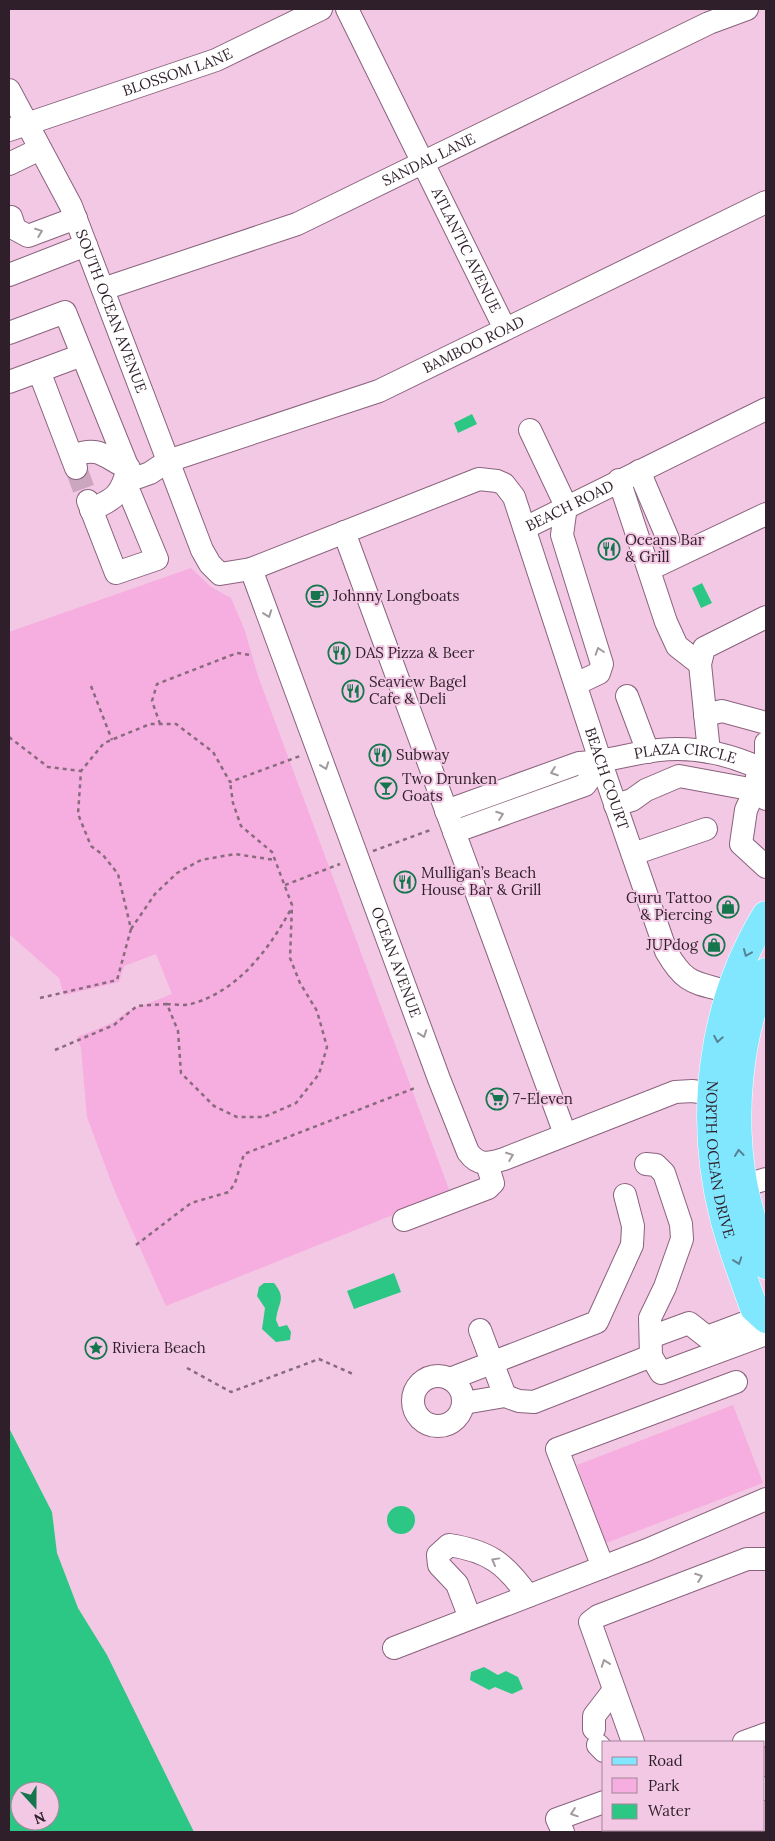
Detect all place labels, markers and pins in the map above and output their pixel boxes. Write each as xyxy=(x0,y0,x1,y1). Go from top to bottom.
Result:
place label: Oceans Bar & Grill xyxy=(625,530,705,566)
restaurant icon: Oceans Bar & Grill xyxy=(597,537,621,561)
cafe icon: Johnny Longboats xyxy=(305,584,329,608)
place label: Johnny Longboats xyxy=(332,586,459,605)
restaurant icon: DAS Pizza & Beer xyxy=(327,641,351,665)
place label: DAS Pizza & Beer xyxy=(355,643,475,662)
place label: Seaview Bagel Cafe & Deli xyxy=(369,672,467,708)
restaurant icon: Seaview Bagel Cafe & Deli xyxy=(341,679,365,703)
restaurant icon: Subway xyxy=(368,743,392,767)
place label: Subway xyxy=(396,745,449,764)
place label: Two Drunken Goats xyxy=(402,769,497,805)
bar icon: Two Drunken Goats xyxy=(374,776,398,800)
place label: Mulligan’s Beach House Bar & Grill xyxy=(421,863,541,899)
restaurant icon: Mulligan’s Beach House Bar & Grill xyxy=(393,870,417,894)
place label: Guru Tattoo & Piercing xyxy=(626,888,713,924)
shop icon: Guru Tattoo & Piercing xyxy=(716,895,740,919)
shop icon: JUPdog xyxy=(702,933,726,957)
place label: JUPdog xyxy=(645,935,699,954)
supermarket icon: 7-Eleven xyxy=(485,1087,509,1111)
place label: 7-Eleven xyxy=(513,1089,573,1108)
place icon: Riviera Beach xyxy=(84,1336,108,1360)
place label: Riviera Beach xyxy=(112,1338,206,1357)

